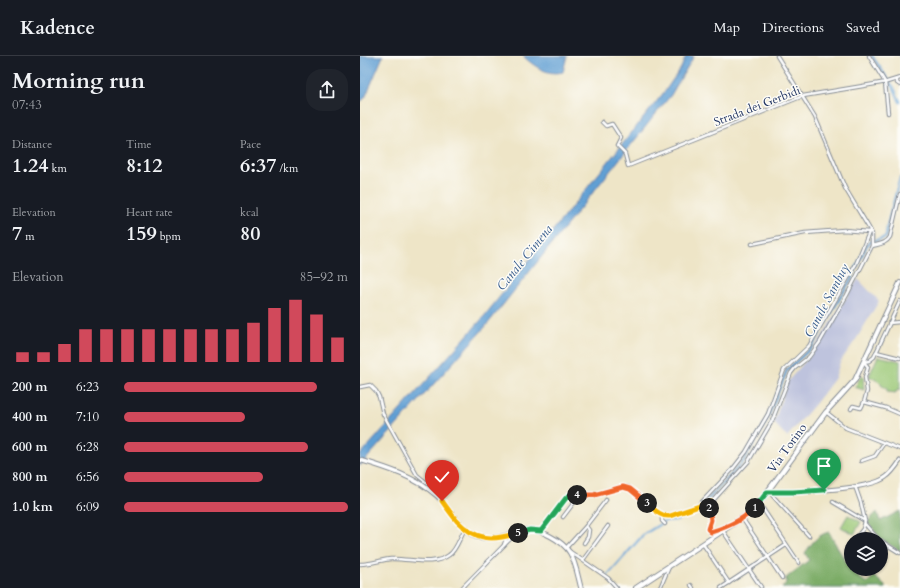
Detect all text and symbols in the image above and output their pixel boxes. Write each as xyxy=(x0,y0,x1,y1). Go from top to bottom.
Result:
text: Kadence xyxy=(20,15,95,41)
text: Map xyxy=(714,18,740,37)
text: Directions xyxy=(762,18,824,37)
text: Saved xyxy=(846,18,880,37)
text: Morning run xyxy=(12,66,145,96)
button: share xyxy=(306,69,348,111)
street label: Strada dei Gerbidi xyxy=(711,82,803,130)
text: 07:43 xyxy=(12,96,42,114)
text: Distance xyxy=(12,137,52,152)
text: Time xyxy=(126,137,151,152)
text: Pace xyxy=(240,137,261,152)
text: 1.24 xyxy=(12,152,49,179)
text: 8:12 xyxy=(126,152,163,179)
text: 6:37 xyxy=(240,152,277,179)
text: km xyxy=(49,161,67,176)
text: /km xyxy=(277,161,298,176)
text: Elevation xyxy=(12,205,56,220)
text: Heart rate xyxy=(126,205,173,220)
text: kcal xyxy=(240,205,258,220)
text: 7 xyxy=(12,220,22,247)
text: 159 xyxy=(126,220,157,247)
text: 80 xyxy=(240,220,261,247)
water label: Canale Cimena xyxy=(493,221,557,294)
text: m xyxy=(22,229,35,244)
text: bpm xyxy=(157,229,181,244)
water label: Canale Sambuy xyxy=(800,260,854,340)
text: Elevation xyxy=(12,268,64,286)
text: 85–92 m xyxy=(300,268,348,286)
text: 200 m xyxy=(12,378,47,396)
text: 6:23 xyxy=(76,378,99,396)
text: 400 m xyxy=(12,408,47,426)
text: 7:10 xyxy=(76,408,99,426)
street label: Via Torino xyxy=(764,420,811,476)
text: 600 m xyxy=(12,438,47,456)
text: 6:28 xyxy=(76,438,99,456)
pin xyxy=(807,449,841,490)
icon: arrive xyxy=(813,455,835,477)
pin xyxy=(425,460,459,501)
icon: check xyxy=(431,466,453,488)
text: 800 m xyxy=(12,468,47,486)
text: 6:56 xyxy=(76,468,99,486)
pin: 4 xyxy=(567,485,587,505)
text: 4 xyxy=(574,487,580,502)
pin: 3 xyxy=(637,493,657,513)
text: 3 xyxy=(644,495,650,510)
text: 1.0 km xyxy=(12,498,53,516)
text: 6:09 xyxy=(76,498,99,516)
pin: 2 xyxy=(699,498,719,518)
pin: 1 xyxy=(745,498,765,518)
text: 2 xyxy=(706,500,712,515)
text: 1 xyxy=(752,500,758,515)
pin: 5 xyxy=(508,523,528,543)
text: 5 xyxy=(515,525,521,540)
map controls xyxy=(844,532,888,576)
button: layers xyxy=(844,532,888,576)

